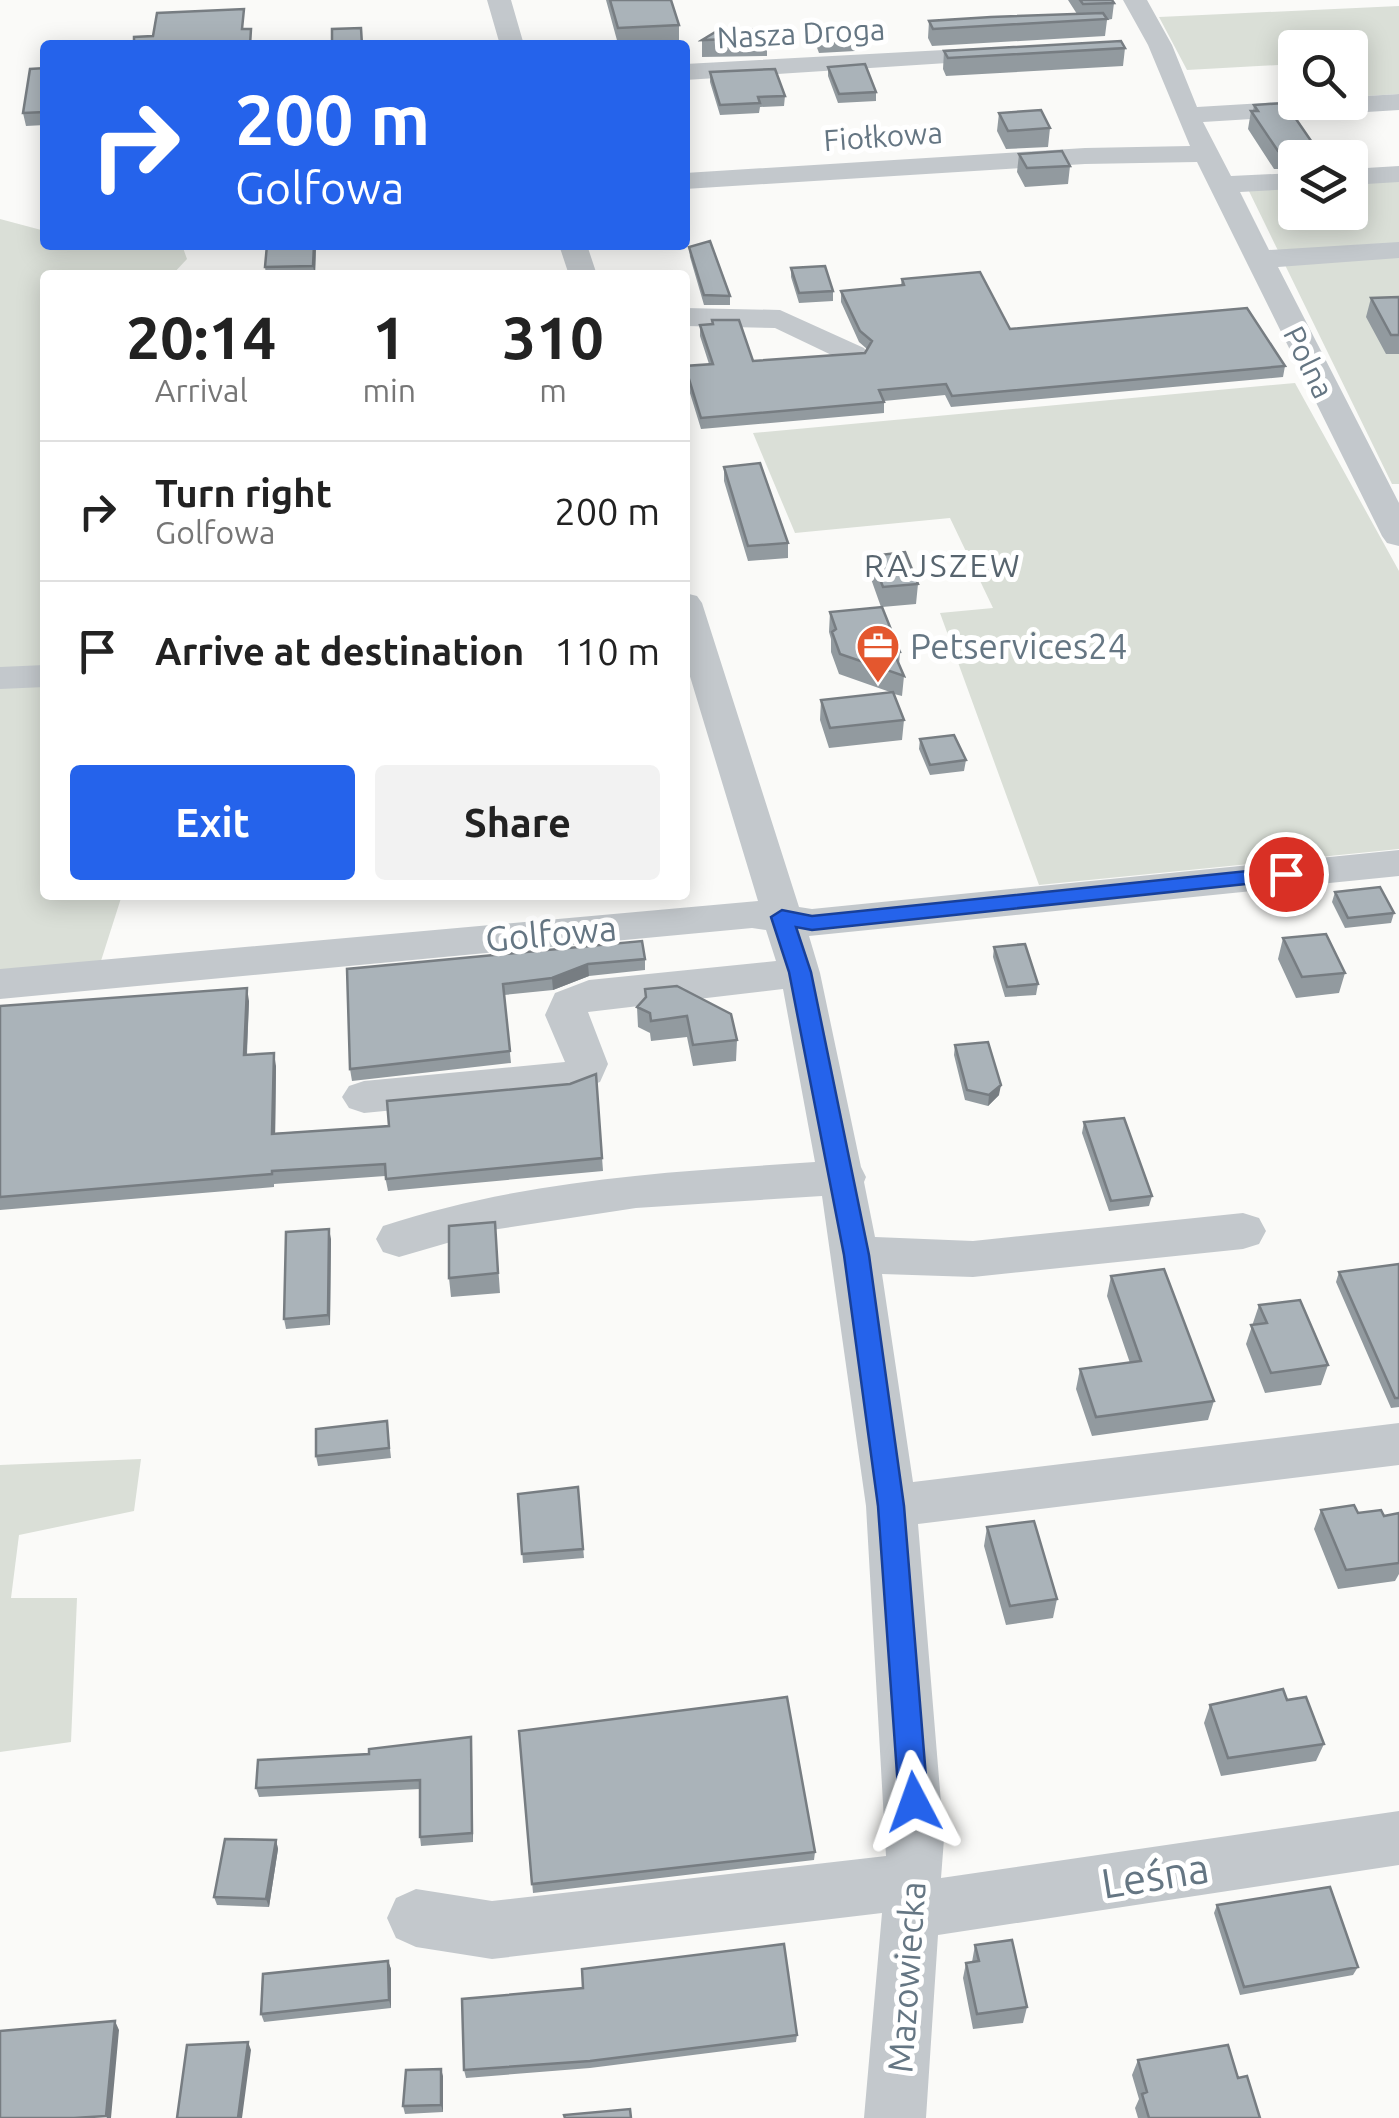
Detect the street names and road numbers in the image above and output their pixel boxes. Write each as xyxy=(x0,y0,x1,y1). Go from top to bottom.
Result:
street label: Nasza Droga xyxy=(716,12,886,54)
street label: Fiołkowa xyxy=(822,115,944,157)
street label: Polna xyxy=(1277,321,1341,403)
street label: Golfowa xyxy=(484,907,618,959)
street label: Leśna xyxy=(1098,1843,1212,1907)
street label: Mazowiecka xyxy=(879,1880,933,2074)

